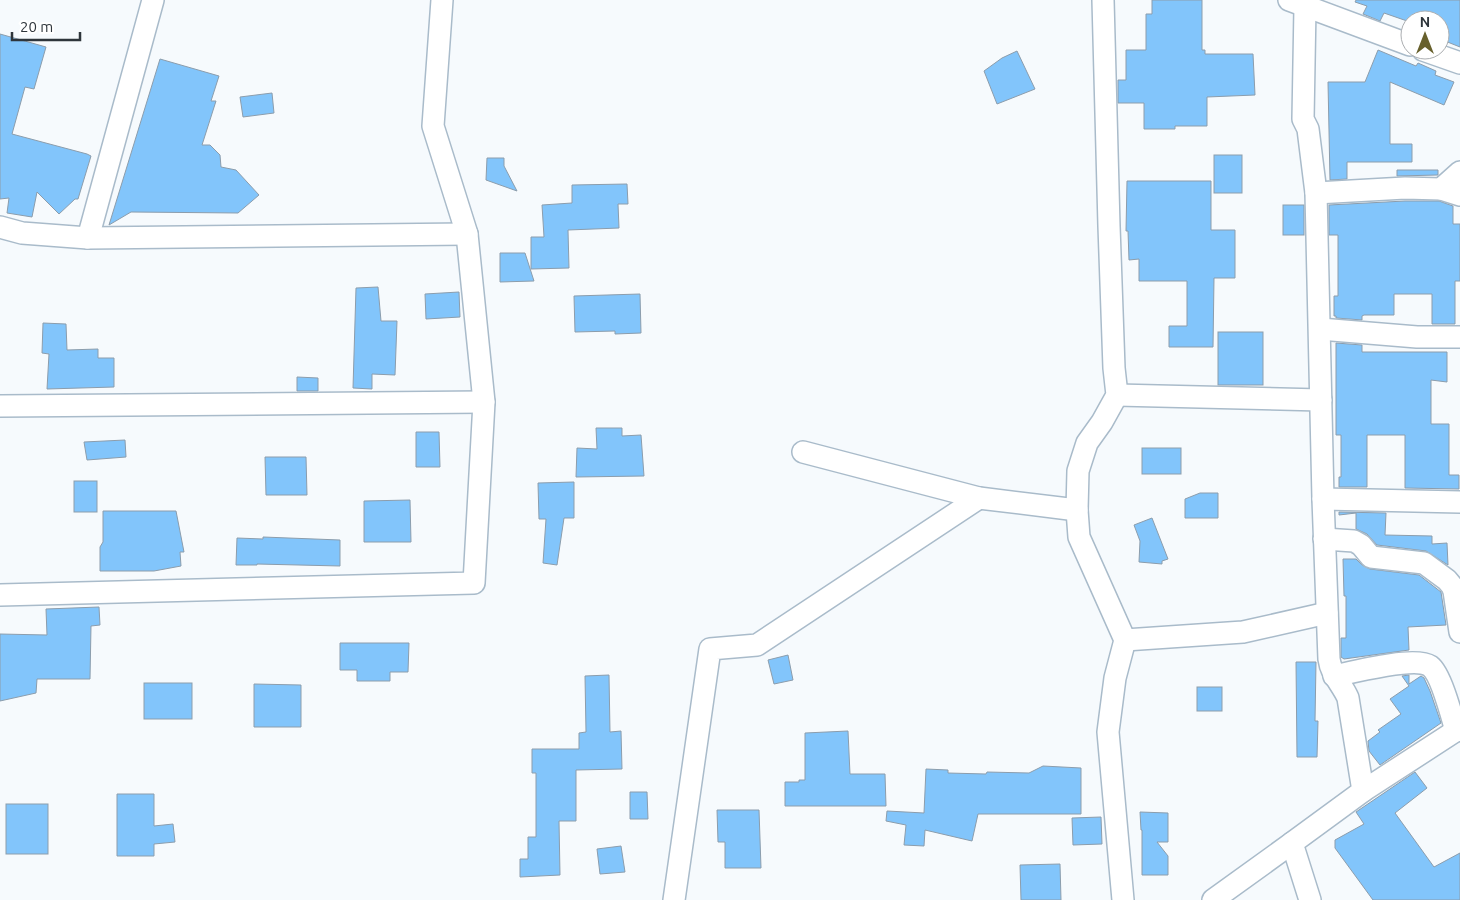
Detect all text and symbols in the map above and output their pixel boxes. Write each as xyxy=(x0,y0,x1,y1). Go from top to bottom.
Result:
scale bar xyxy=(12,10,80,42)
north arrow xyxy=(1400,10,1450,60)
text: N xyxy=(1420,14,1430,30)
text: 20 m xyxy=(20,18,53,35)

